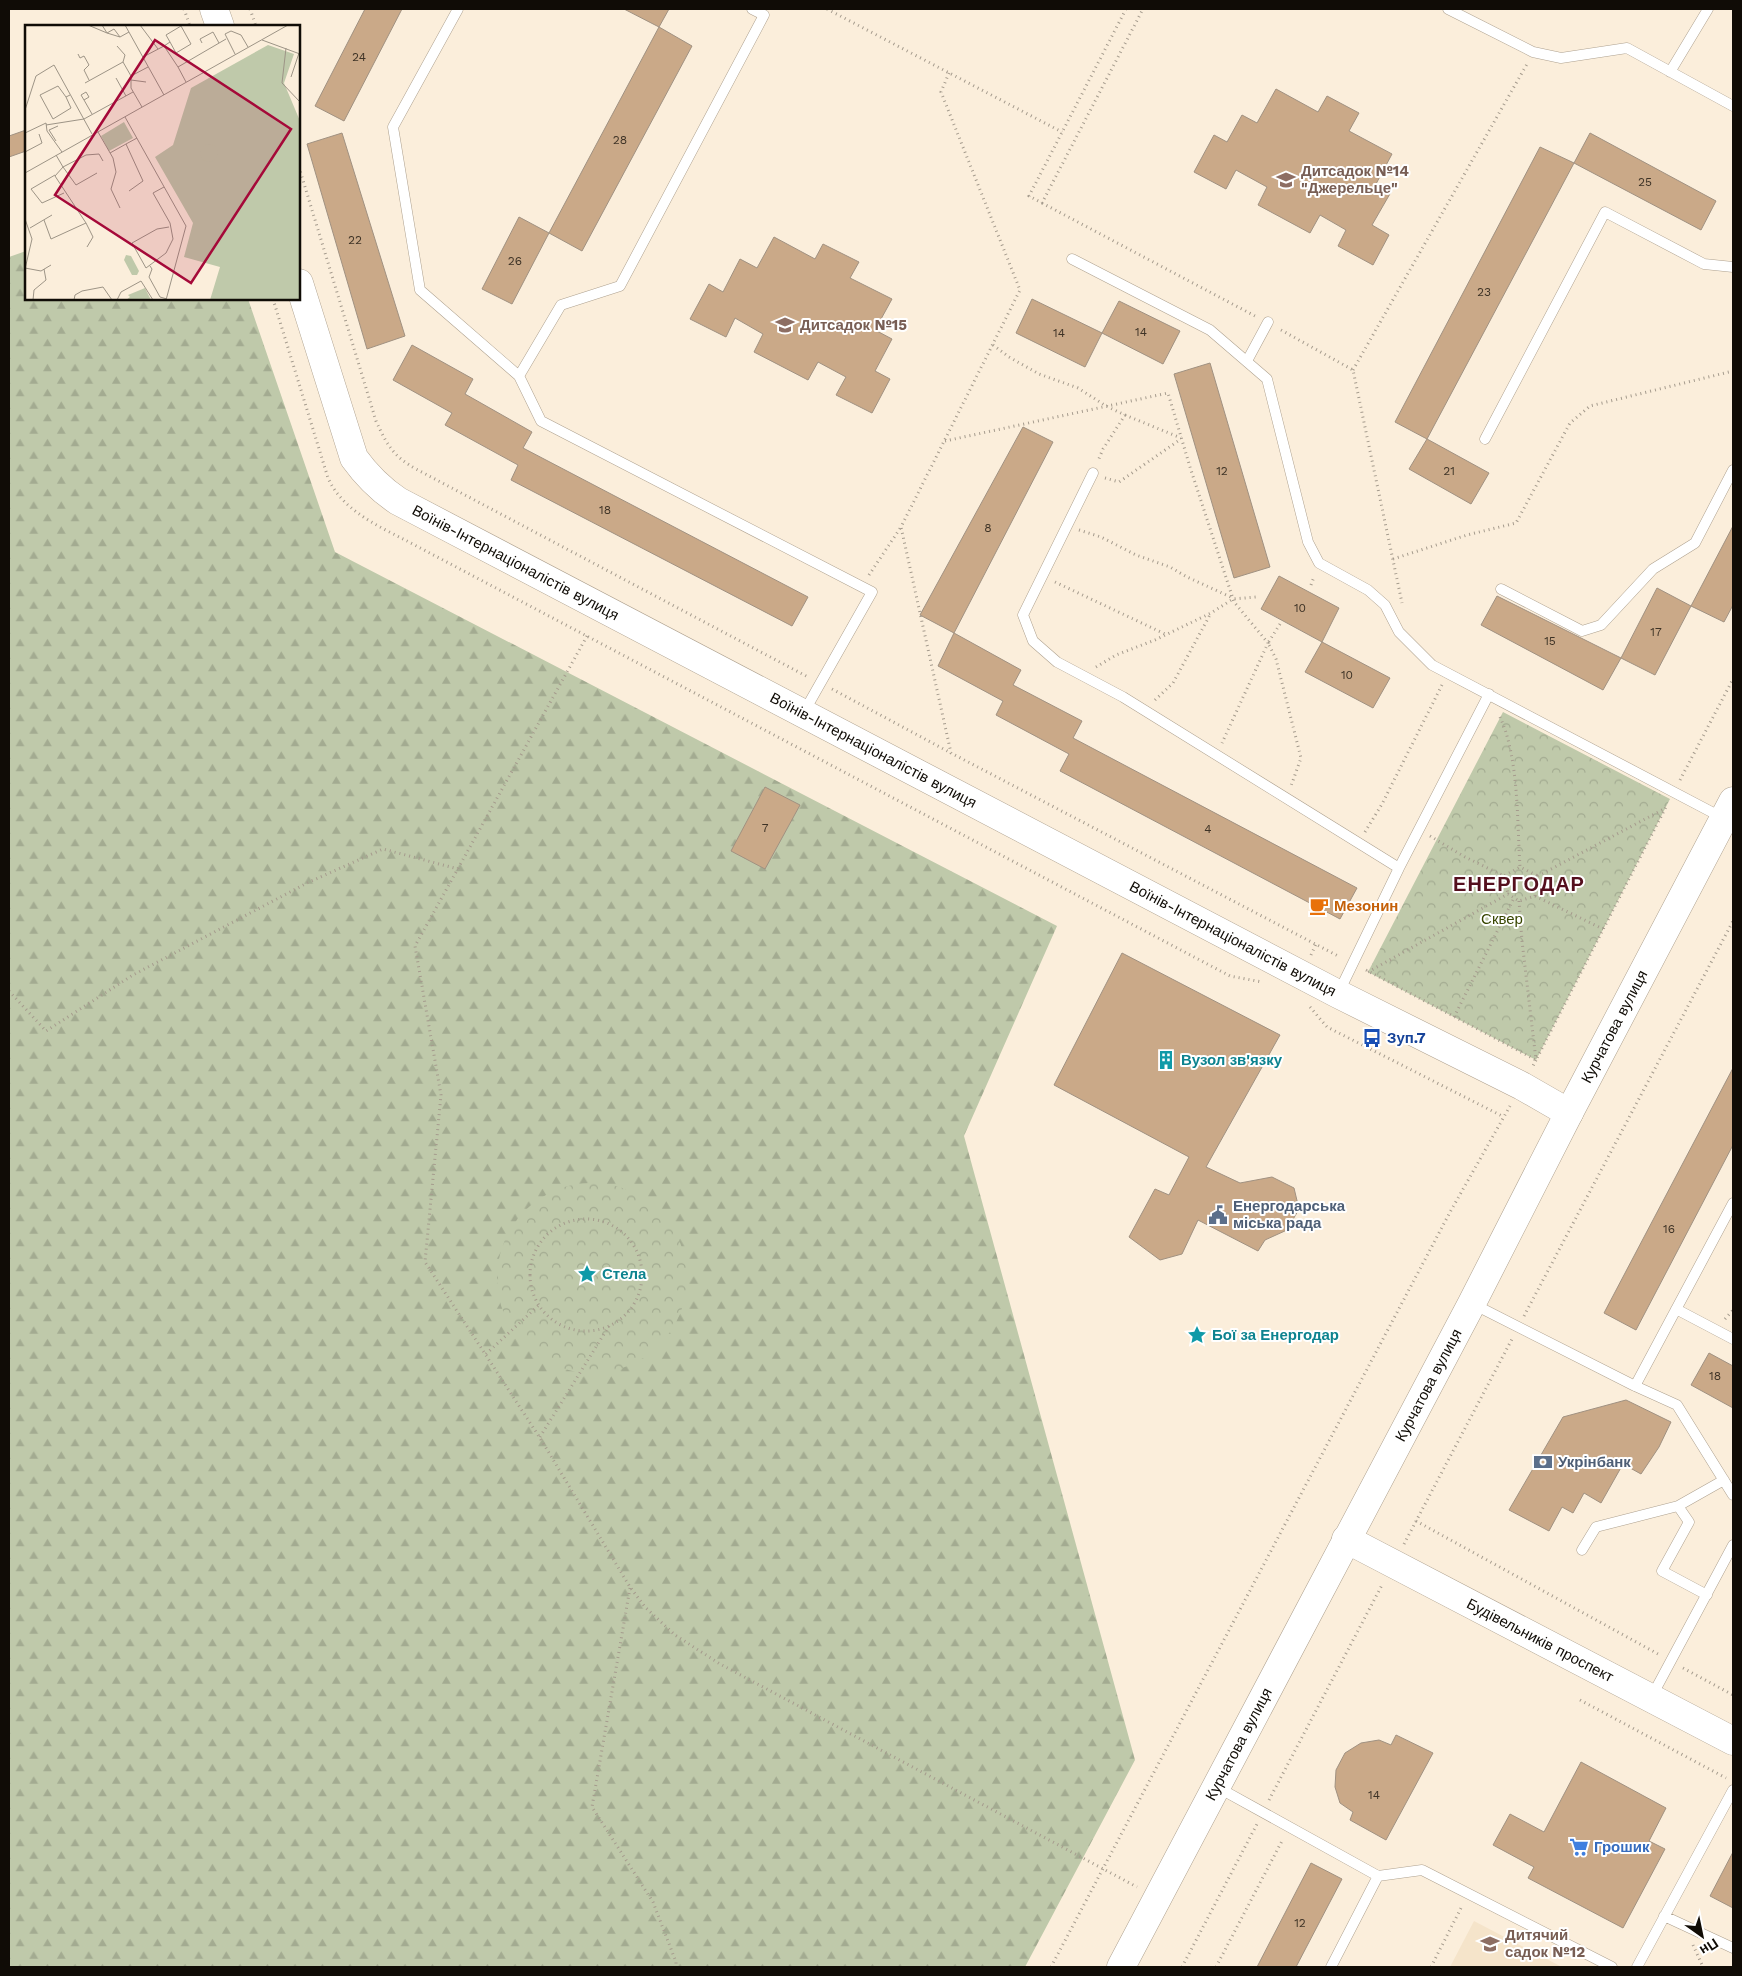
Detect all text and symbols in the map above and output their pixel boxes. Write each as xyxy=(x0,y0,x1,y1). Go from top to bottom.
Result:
inset map xyxy=(25,25,300,300)
house number: 24 xyxy=(352,50,366,64)
house number: 28 xyxy=(613,133,627,147)
place label: Дитсадок №14 "Джерельце" xyxy=(1301,162,1409,197)
school or university icon: Дитсадок №14 "Джерельце" xyxy=(1275,169,1297,191)
house number: 25 xyxy=(1638,175,1652,189)
house number: 22 xyxy=(348,233,362,247)
house number: 26 xyxy=(508,254,522,268)
house number: 23 xyxy=(1477,285,1491,299)
school or university icon: Дитсадок №15 xyxy=(774,314,796,336)
place label: Дитсадок №15 xyxy=(800,316,907,334)
house number: 14 xyxy=(1135,325,1147,339)
house number: 14 xyxy=(1053,326,1065,340)
house number: 12 xyxy=(1216,464,1228,478)
house number: 21 xyxy=(1443,464,1455,478)
street label: Воїнів-Інтернаціоналістів вулиця xyxy=(409,501,622,624)
house number: 18 xyxy=(599,503,611,517)
house number: 8 xyxy=(984,521,992,535)
house number: 10 xyxy=(1294,601,1306,615)
house number: 17 xyxy=(1650,625,1662,639)
house number: 15 xyxy=(1544,634,1556,648)
house number: 10 xyxy=(1341,668,1353,682)
street label: Воїнів-Інтернаціоналістів вулиця xyxy=(767,689,980,812)
house number: 7 xyxy=(762,821,769,835)
house number: 4 xyxy=(1204,822,1212,836)
district label: ЕНЕРГОДАР xyxy=(1453,872,1585,896)
street label: Воїнів-Інтернаціоналістів вулиця xyxy=(1126,877,1339,1000)
cafe icon: Мезонин xyxy=(1308,895,1330,917)
place label: Мезонин xyxy=(1334,897,1398,915)
park label: Сквер xyxy=(1481,910,1523,928)
street label: Курчатова вулиця xyxy=(1577,967,1651,1086)
bus stop icon: Зуп.7 xyxy=(1361,1027,1383,1049)
place label: Зуп.7 xyxy=(1387,1029,1426,1047)
building icon: Вузол зв'язку xyxy=(1155,1049,1177,1071)
place label: Вузол зв'язку xyxy=(1181,1051,1283,1069)
place label: Енергодарська міська рада xyxy=(1233,1197,1346,1232)
public building icon: Енергодарська міська рада xyxy=(1207,1204,1229,1226)
house number: 16 xyxy=(1663,1222,1675,1236)
place icon: Стела xyxy=(576,1263,598,1285)
place label: Стела xyxy=(602,1265,647,1283)
place icon: Бої за Енергодар xyxy=(1186,1324,1208,1346)
place label: Бої за Енергодар xyxy=(1212,1326,1339,1344)
street label: Курчатова вулиця xyxy=(1391,1326,1466,1445)
house number: 18 xyxy=(1709,1369,1721,1383)
bank icon: Укрінбанк xyxy=(1532,1451,1554,1473)
place label: Укрінбанк xyxy=(1558,1453,1631,1471)
street label: Будівельників проспект xyxy=(1464,1595,1617,1686)
street label: Курчатова вулиця xyxy=(1202,1685,1276,1804)
house number: 14 xyxy=(1368,1788,1380,1802)
supermarket icon: Грошик xyxy=(1568,1836,1590,1858)
place label: Грошик xyxy=(1594,1838,1650,1856)
north arrow xyxy=(1677,1911,1727,1961)
house number: 12 xyxy=(1294,1916,1306,1930)
place label: Дитячий садок №12 xyxy=(1505,1926,1585,1961)
school or university icon: Дитячий садок №12 xyxy=(1479,1933,1501,1955)
text: Пн xyxy=(1697,1935,1721,1959)

